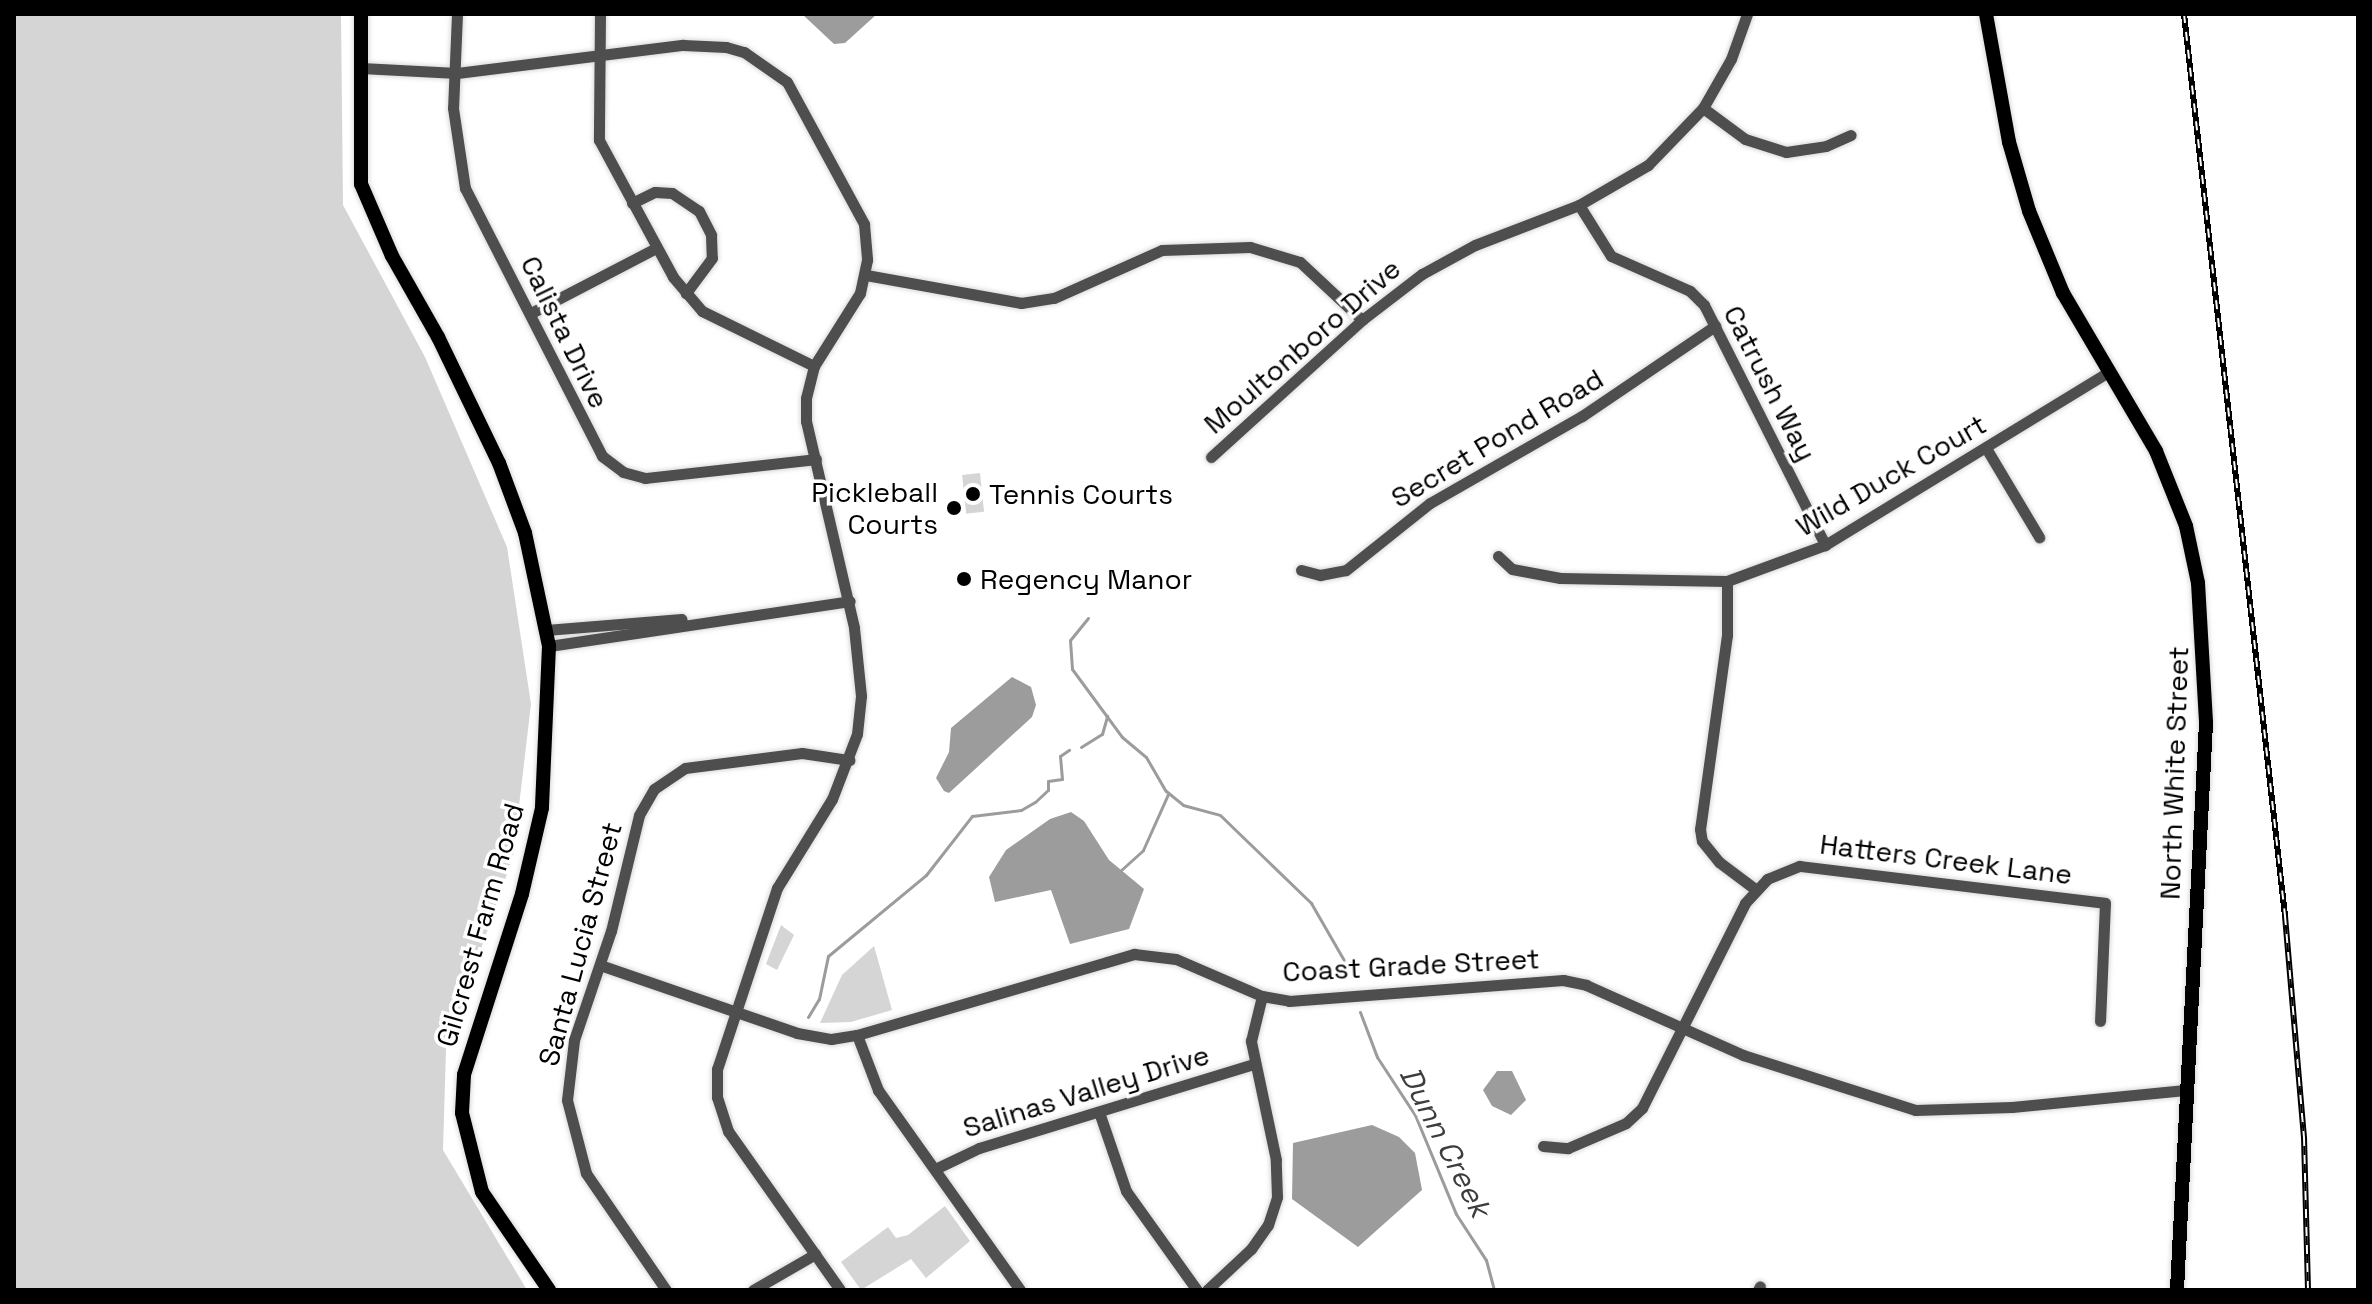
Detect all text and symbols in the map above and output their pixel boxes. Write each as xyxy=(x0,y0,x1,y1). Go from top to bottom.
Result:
street label: Calista Drive xyxy=(514,250,616,414)
street label: Moultonboro Drive xyxy=(1197,252,1407,440)
street label: Catrush Way xyxy=(1716,300,1824,466)
street label: Secret Pond Road xyxy=(1385,361,1609,515)
street label: Wild Duck Court xyxy=(1790,407,1992,543)
place label: Pickleball Courts xyxy=(811,475,938,541)
place label: Tennis Courts xyxy=(989,477,1173,511)
marker: Tennis Courts xyxy=(964,485,982,503)
marker: Pickleball Courts xyxy=(945,499,963,517)
place label: Regency Manor xyxy=(980,562,1192,596)
marker: Regency Manor xyxy=(955,570,973,588)
street label: North White Street xyxy=(2153,646,2195,900)
street label: Gilcrest Farm Road xyxy=(429,799,531,1051)
street label: Santa Lucia Street xyxy=(531,818,629,1070)
street label: Hatters Creek Lane xyxy=(1818,827,2074,891)
street label: Coast Grade Street xyxy=(1282,941,1540,989)
street label: Salinas Valley Drive xyxy=(959,1037,1213,1145)
water label: Dunn Creek xyxy=(1392,1061,1498,1223)

